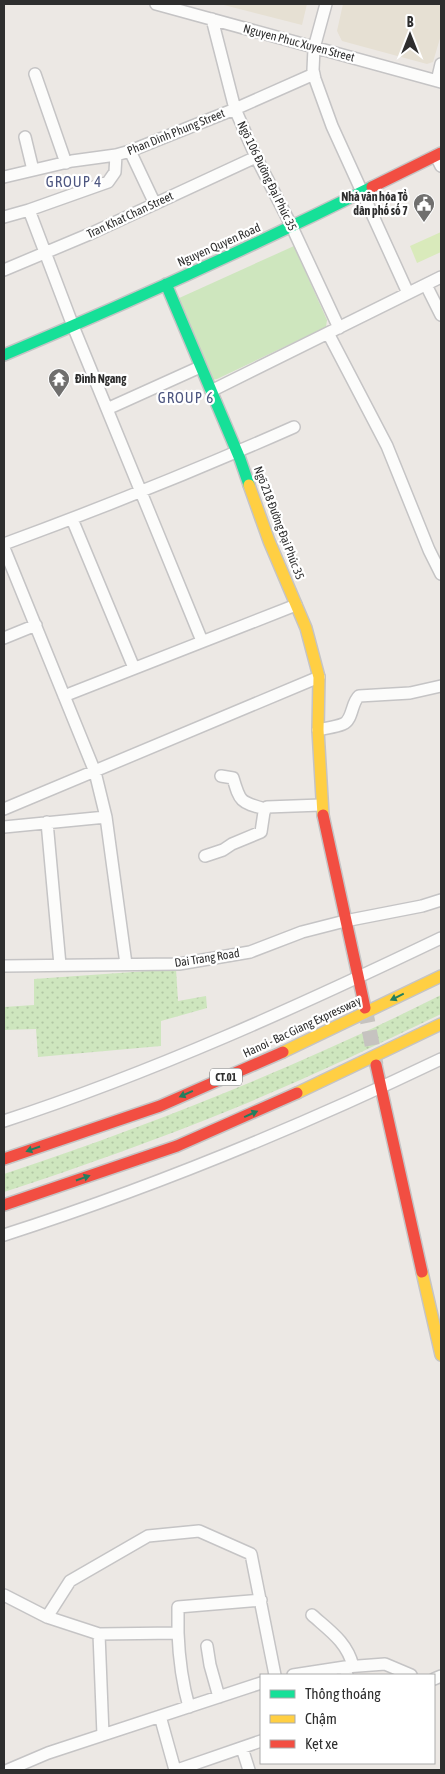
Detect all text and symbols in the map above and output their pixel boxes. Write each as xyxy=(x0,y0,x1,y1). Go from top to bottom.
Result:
north arrow xyxy=(385,10,435,60)
text: B xyxy=(407,14,414,30)
street label: Nguyen Phuc Xuyen Street xyxy=(242,21,357,65)
street label: Phan Dinh Phung Street xyxy=(125,106,227,158)
street label: Ngõ 106 Đường Đại Phúc 35 xyxy=(234,119,300,233)
district label: GROUP 4 xyxy=(46,173,102,190)
street label: Tran Khat Chan Street xyxy=(85,189,176,241)
place label: Nhà văn hóa Tổ dân phố số 7 xyxy=(341,189,408,218)
public building icon: Nhà văn hóa Tổ dân phố số 7 xyxy=(412,192,436,223)
street label: Nguyen Quyen Road xyxy=(175,220,263,270)
temple icon: Đình Ngang xyxy=(47,367,71,398)
place label: Đình Ngang xyxy=(75,372,127,386)
district label: GROUP 6 xyxy=(158,389,214,406)
street label: Ngõ 218 Đường Đại Phúc 35 xyxy=(251,464,307,582)
street label: Dai Trang Road xyxy=(173,946,241,970)
street label: Hanoi - Bac Giang Expressway xyxy=(241,993,363,1060)
one-way arrow xyxy=(390,993,404,1001)
road number: CT.01 xyxy=(210,1068,242,1086)
one-way arrow xyxy=(179,1091,193,1099)
one-way arrow xyxy=(244,1109,258,1117)
one-way arrow xyxy=(26,1146,41,1153)
one-way arrow xyxy=(76,1174,91,1182)
legend xyxy=(260,1674,435,1764)
text: Thông thoáng xyxy=(305,1685,381,1702)
text: Chậm xyxy=(305,1710,337,1727)
text: Kẹt xe xyxy=(305,1735,338,1752)

